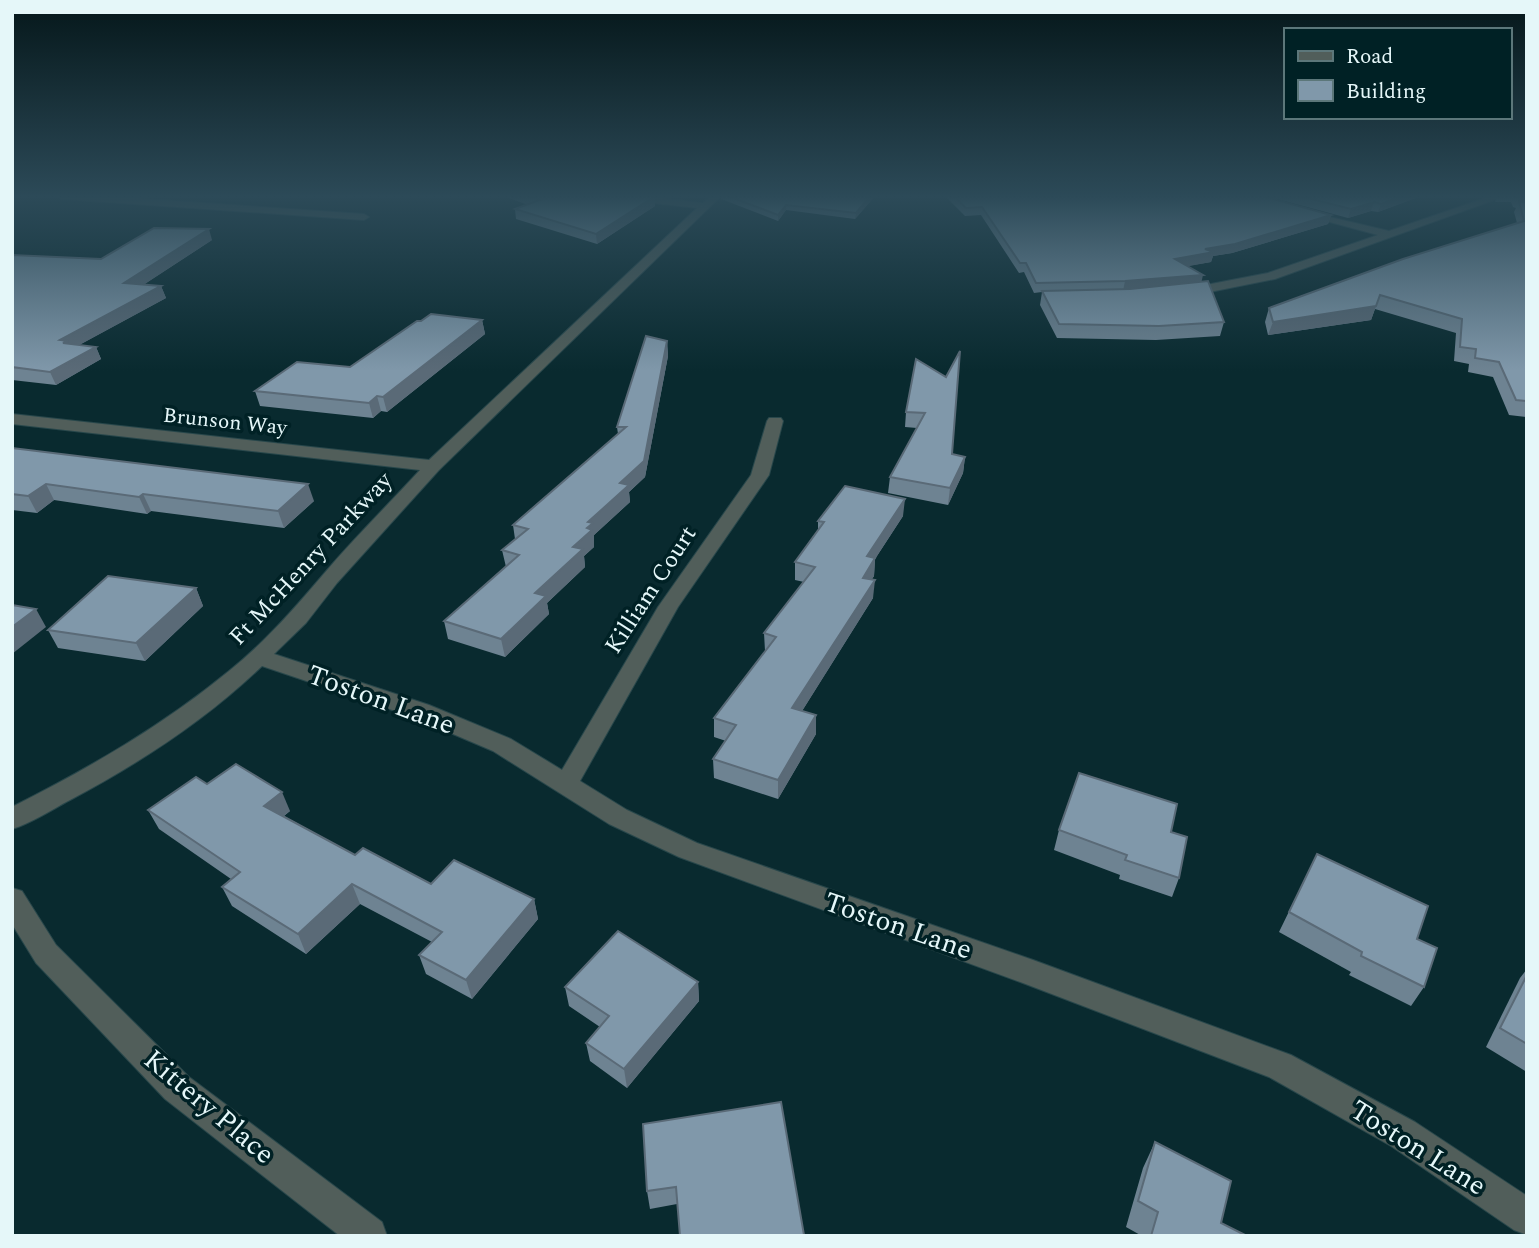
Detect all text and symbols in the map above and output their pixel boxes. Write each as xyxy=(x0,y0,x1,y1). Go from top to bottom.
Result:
legend xyxy=(1284,28,1511,119)
text: Road xyxy=(1346,41,1393,73)
text: Building xyxy=(1346,76,1426,108)
street label: Brunson Way xyxy=(161,400,289,445)
street label: Ft McHenry Parkway xyxy=(221,463,402,654)
street label: Killiam Court xyxy=(596,519,706,661)
street label: Toston Lane xyxy=(301,653,461,747)
street label: Toston Lane xyxy=(818,881,978,971)
street label: Kittery Place xyxy=(134,1039,284,1175)
street label: Toston Lane xyxy=(1341,1089,1495,1207)

